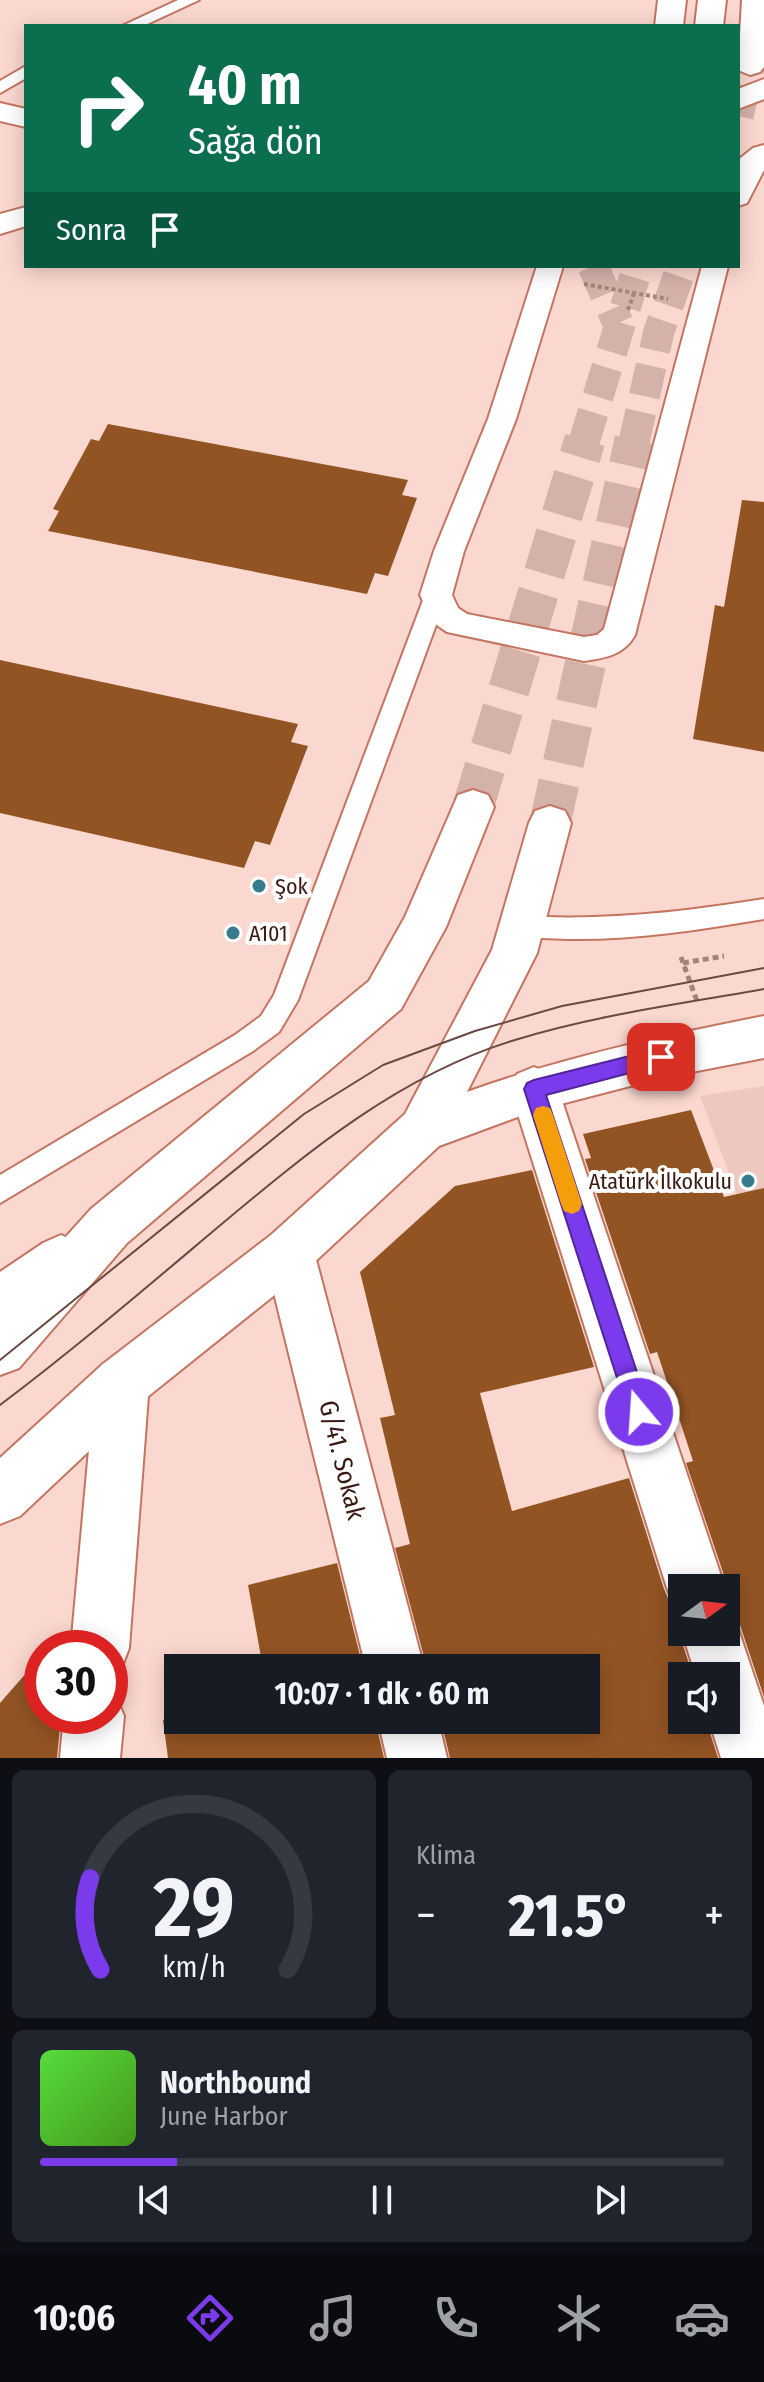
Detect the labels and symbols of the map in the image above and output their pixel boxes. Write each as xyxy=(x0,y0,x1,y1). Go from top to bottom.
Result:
place label: Şok xyxy=(275,873,308,900)
marker: Şok xyxy=(250,877,268,895)
place label: A101 xyxy=(249,920,288,947)
marker: A101 xyxy=(224,924,242,942)
pin xyxy=(627,1023,695,1091)
place label: Atatürk İlkokulu xyxy=(589,1168,732,1195)
marker: Atatürk İlkokulu xyxy=(739,1172,757,1190)
position arrow xyxy=(597,1370,681,1454)
street label: G/41. Sokak xyxy=(312,1397,372,1524)
north arrow xyxy=(668,1574,740,1646)
speed limit sign: 30 xyxy=(24,1630,128,1734)

